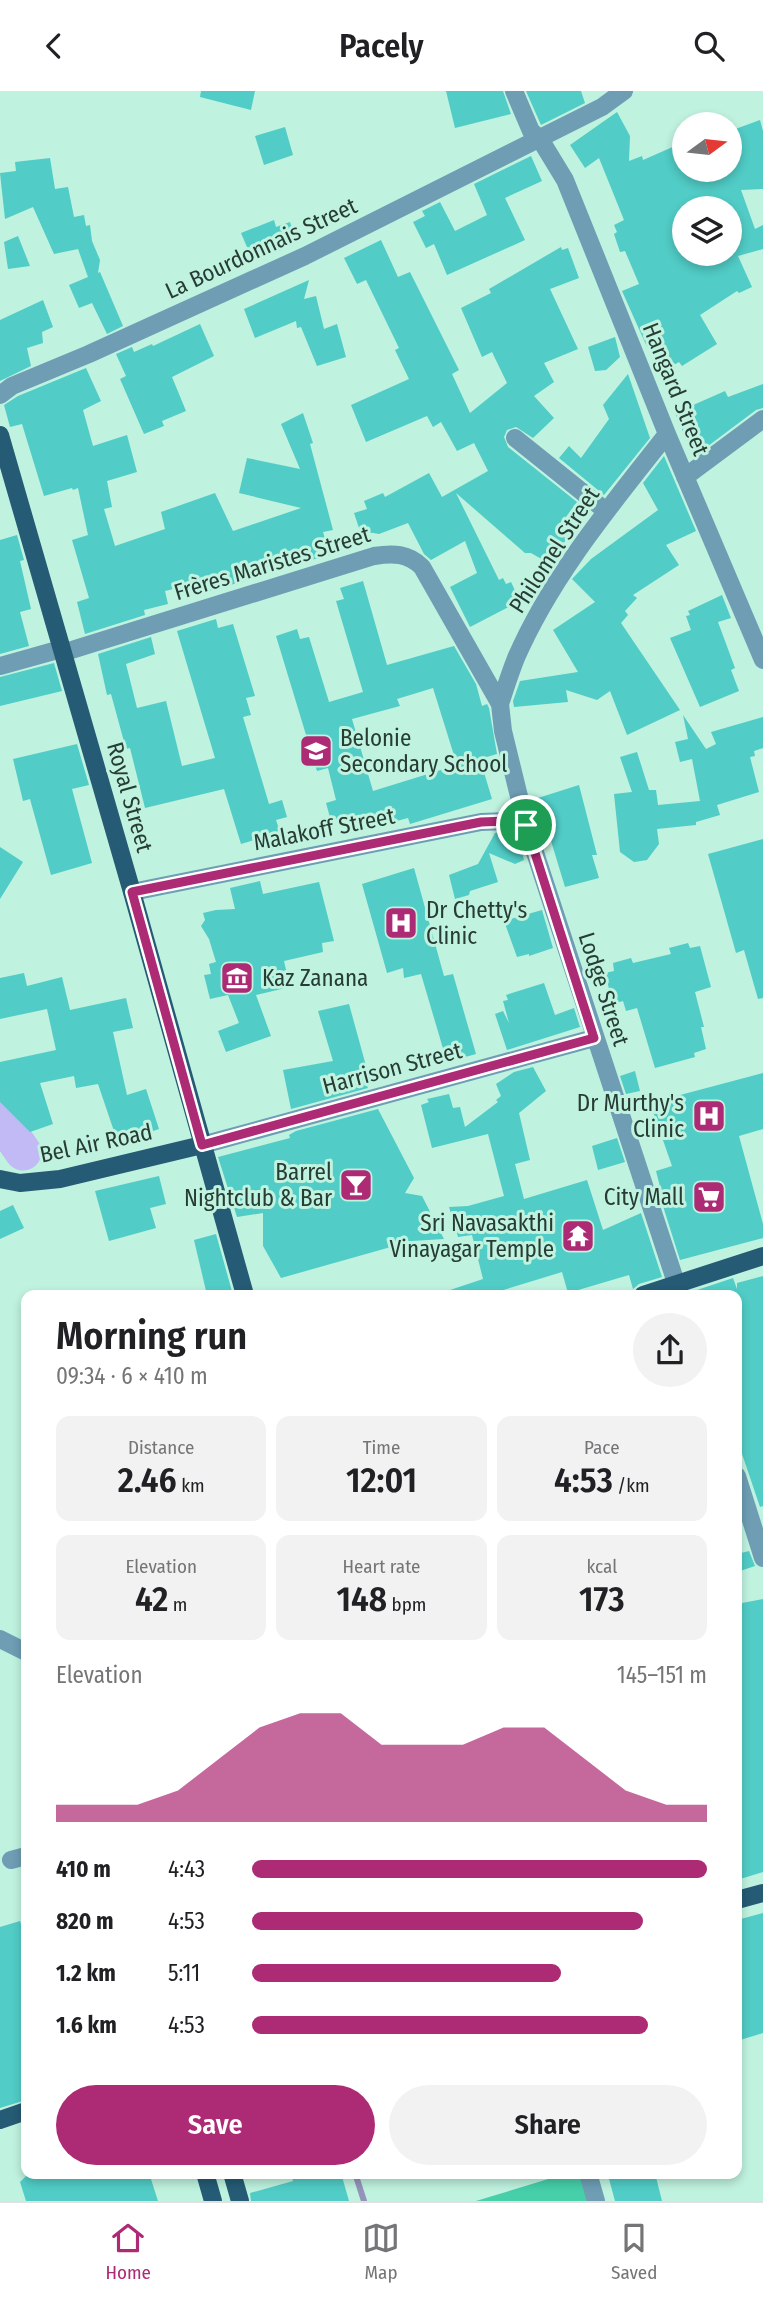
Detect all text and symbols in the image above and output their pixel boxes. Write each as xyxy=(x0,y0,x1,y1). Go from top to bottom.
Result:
icon: back xyxy=(35,27,73,65)
text: Pacely xyxy=(339,27,424,65)
icon: search xyxy=(690,27,728,65)
north arrow xyxy=(672,112,742,182)
map controls xyxy=(672,112,742,266)
street label: La Bourdonnais Street xyxy=(161,191,362,305)
button: layers xyxy=(672,196,742,266)
street label: Hangard Street xyxy=(637,319,716,460)
street label: Philomel Street xyxy=(503,481,605,618)
street label: Frères Maristes Street xyxy=(171,520,374,606)
place label: Belonie Secondary School xyxy=(340,724,507,778)
school or university icon: Belonie Secondary School xyxy=(297,732,335,770)
street label: Royal Street xyxy=(101,739,159,856)
pin xyxy=(496,795,556,855)
street label: Malakoff Street xyxy=(251,801,397,856)
icon: arrive xyxy=(507,806,545,844)
place label: Dr Chetty's Clinic xyxy=(426,896,527,950)
hospital icon: Dr Chetty's Clinic xyxy=(382,904,420,942)
street label: Lodge Street xyxy=(572,929,636,1050)
museum icon: Kaz Zanana xyxy=(218,959,256,997)
place label: Kaz Zanana xyxy=(262,964,368,992)
street label: Harrison Street xyxy=(319,1036,465,1100)
place label: Dr Murthy's Clinic xyxy=(577,1089,684,1143)
hospital icon: Dr Murthy's Clinic xyxy=(690,1097,728,1135)
street label: Bel Air Road xyxy=(37,1117,155,1169)
place label: Barrel Nightclub & Bar xyxy=(184,1158,332,1212)
bar icon: Barrel Nightclub & Bar xyxy=(337,1166,375,1204)
supermarket icon: City Mall xyxy=(690,1178,728,1216)
place label: City Mall xyxy=(604,1183,684,1211)
place label: Sri Navasakthi Vinayagar Temple xyxy=(389,1209,554,1263)
temple icon: Sri Navasakthi Vinayagar Temple xyxy=(559,1217,597,1255)
text: Morning run xyxy=(56,1313,247,1359)
button: share xyxy=(633,1313,707,1387)
text: 09:34 · 6 × 410 m xyxy=(56,1362,208,1390)
text: Distance xyxy=(128,1436,194,1459)
text: Time xyxy=(363,1436,400,1459)
text: Pace xyxy=(584,1436,620,1459)
text: 2.46 xyxy=(118,1459,177,1501)
text: 12:01 xyxy=(346,1459,417,1501)
text: 4:53 xyxy=(554,1459,613,1501)
text: km xyxy=(177,1474,205,1497)
text: /km xyxy=(613,1474,650,1497)
text: Elevation xyxy=(125,1555,197,1578)
text: Heart rate xyxy=(342,1555,421,1578)
text: kcal xyxy=(586,1555,617,1578)
text: 42 xyxy=(135,1578,168,1620)
text: 148 xyxy=(337,1578,387,1620)
text: 173 xyxy=(579,1578,625,1620)
text: m xyxy=(168,1593,187,1616)
text: bpm xyxy=(387,1593,426,1616)
text: Elevation xyxy=(56,1661,143,1689)
text: 145–151 m xyxy=(617,1661,707,1689)
text: 410 m xyxy=(56,1855,111,1883)
text: 4:43 xyxy=(168,1855,205,1883)
text: 820 m xyxy=(56,1907,114,1935)
text: 4:53 xyxy=(168,1907,205,1935)
text: 1.2 km xyxy=(56,1959,116,1987)
text: 5:11 xyxy=(168,1959,200,1987)
text: 1.6 km xyxy=(56,2011,117,2039)
text: 4:53 xyxy=(168,2011,205,2039)
button: Save xyxy=(56,2085,375,2165)
button: Share xyxy=(389,2085,707,2165)
tab: Home xyxy=(106,2219,151,2284)
tab: Map xyxy=(362,2219,400,2284)
tab: Saved xyxy=(611,2219,657,2284)

